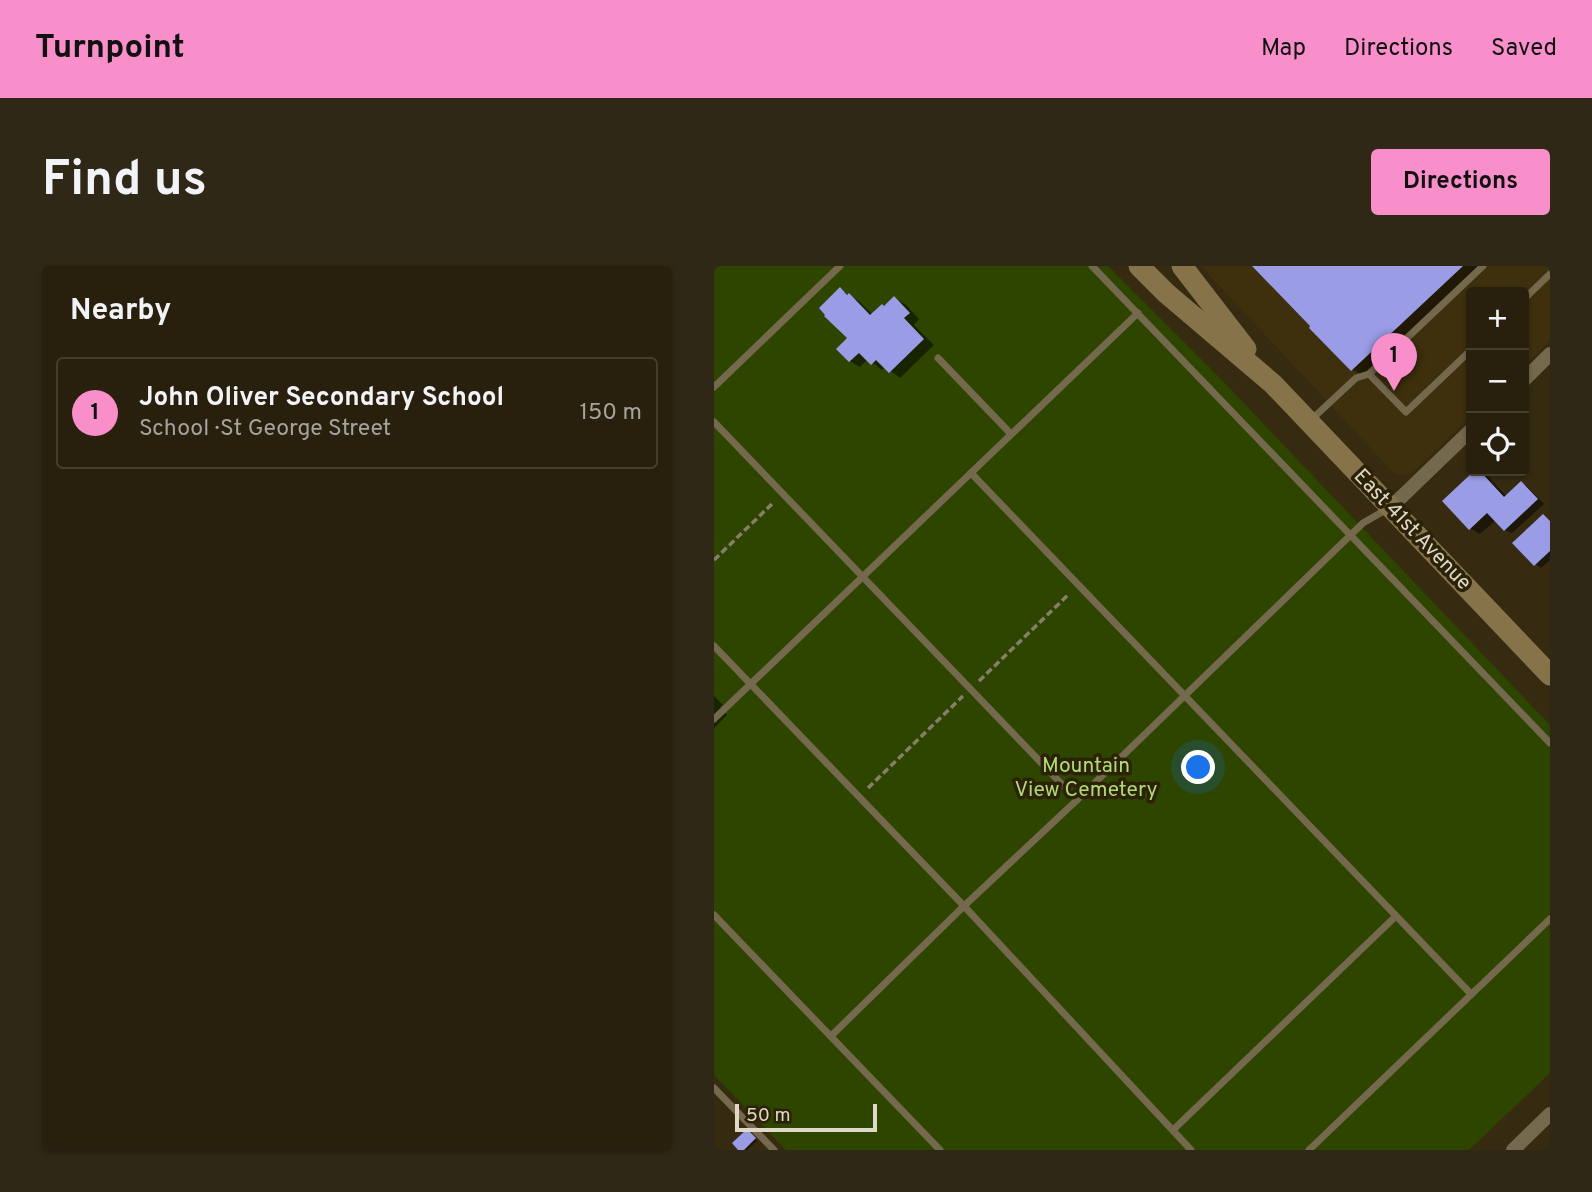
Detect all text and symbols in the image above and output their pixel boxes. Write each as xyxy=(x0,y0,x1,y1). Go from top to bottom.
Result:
text: Turnpoint xyxy=(35,28,185,70)
text: Map xyxy=(1261,34,1306,64)
text: Directions xyxy=(1344,34,1453,64)
text: Saved xyxy=(1491,34,1557,64)
button: Directions xyxy=(1371,149,1550,215)
text: Find us xyxy=(42,151,207,213)
map controls xyxy=(1466,287,1529,476)
button: + xyxy=(1466,287,1529,350)
text: Nearby xyxy=(70,293,171,330)
pin: 1 xyxy=(1371,333,1417,391)
button: − xyxy=(1466,350,1529,413)
text: John Oliver Secondary School xyxy=(139,382,504,415)
text: 1 xyxy=(90,399,100,428)
text: 150 m xyxy=(580,399,642,428)
button: locate xyxy=(1466,413,1529,476)
text: School · St George Street xyxy=(139,415,391,444)
street label: East 41st Avenue xyxy=(1347,464,1477,596)
your location xyxy=(1181,750,1215,784)
park label: Mountain View Cemetery xyxy=(1014,753,1158,804)
scale bar xyxy=(735,1101,877,1133)
text: 50 m xyxy=(746,1104,791,1128)

